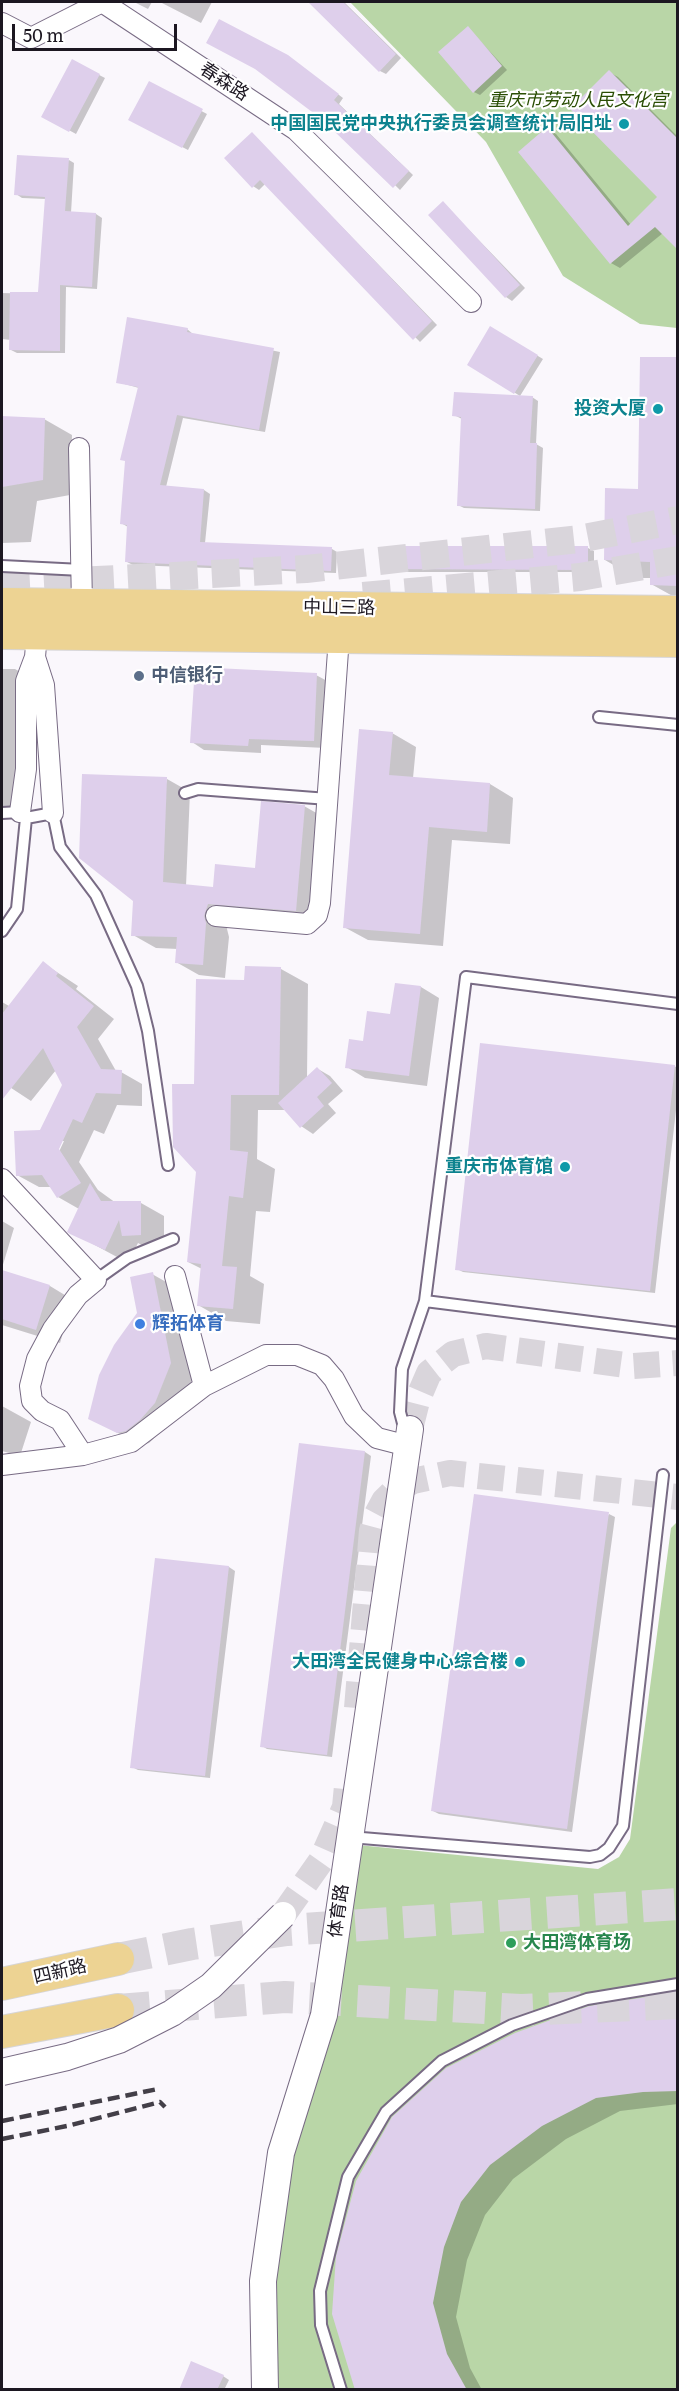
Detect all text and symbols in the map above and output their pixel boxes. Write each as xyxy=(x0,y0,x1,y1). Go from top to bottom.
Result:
scale bar xyxy=(15,12,180,50)
text: 50 m xyxy=(23,21,64,48)
street label: 春森路 xyxy=(195,58,253,106)
park label: 重庆市劳动人民文化宫 xyxy=(488,90,668,112)
place label: 中国国民党中央执行委员会调查统计局旧址 xyxy=(270,113,612,135)
marker: 中国国民党中央执行委员会调查统计局旧址 xyxy=(617,117,631,131)
place label: 投资大厦 xyxy=(574,398,646,420)
marker: 投资大厦 xyxy=(651,402,665,416)
street label: 中山三路 xyxy=(303,597,375,619)
place label: 中信银行 xyxy=(151,665,223,687)
marker: 中信银行 xyxy=(132,669,146,683)
place label: 重庆市体育馆 xyxy=(445,1156,553,1178)
marker: 重庆市体育馆 xyxy=(558,1160,572,1174)
place label: 辉拓体育 xyxy=(152,1313,224,1335)
marker: 辉拓体育 xyxy=(133,1317,147,1331)
place label: 大田湾全民健身中心综合楼 xyxy=(292,1651,508,1673)
marker: 大田湾全民健身中心综合楼 xyxy=(513,1655,527,1669)
street label: 体育路 xyxy=(325,1883,353,1939)
place label: 大田湾体育场 xyxy=(523,1932,631,1954)
marker: 大田湾体育场 xyxy=(504,1936,518,1950)
street label: 四新路 xyxy=(31,1955,89,1989)

